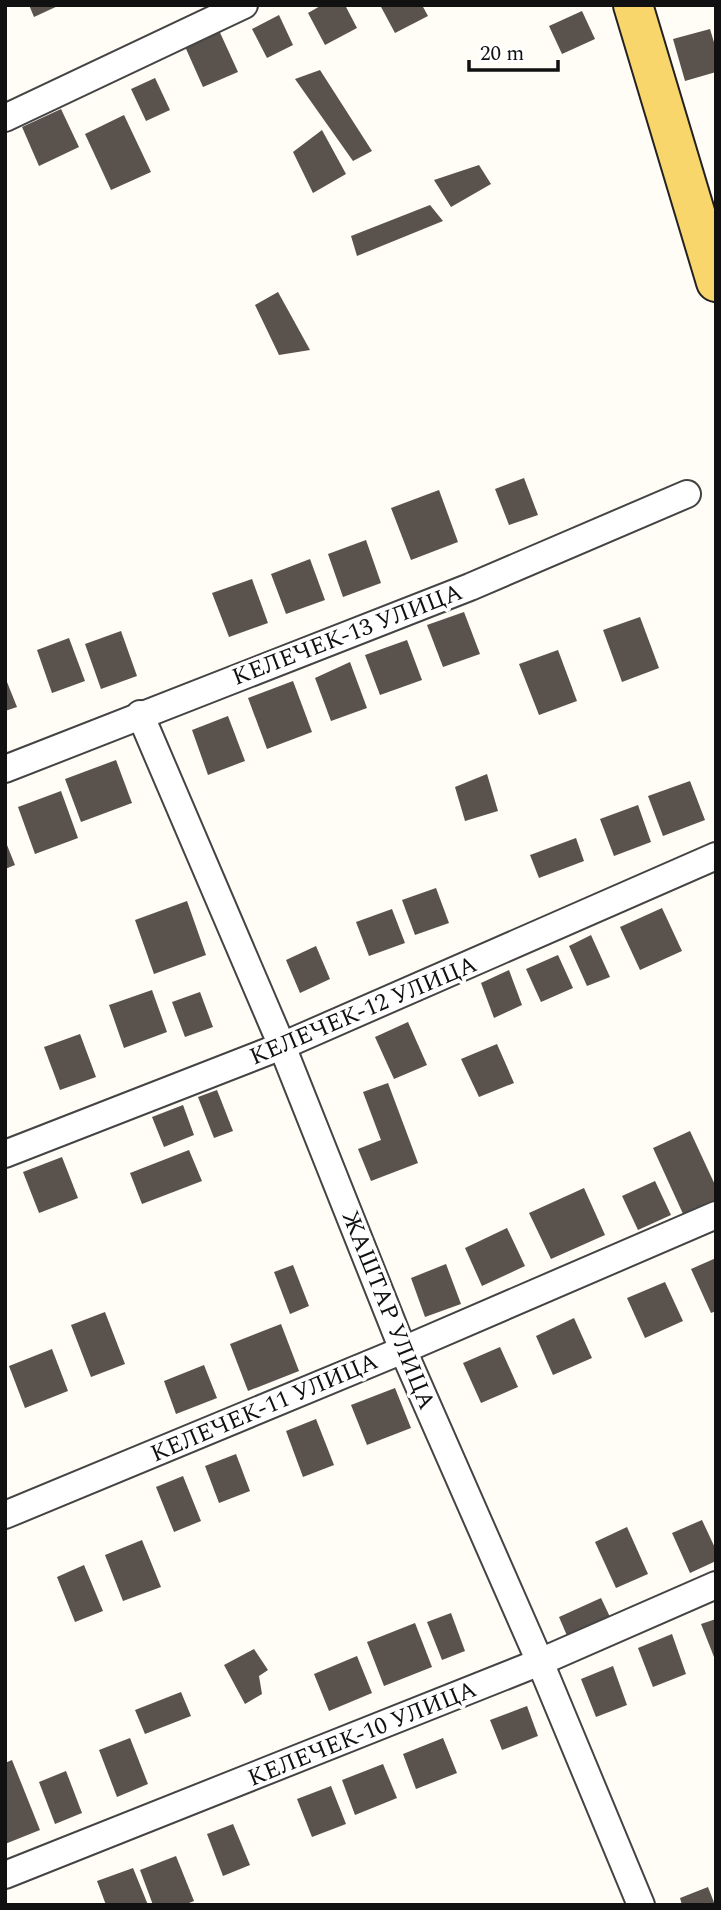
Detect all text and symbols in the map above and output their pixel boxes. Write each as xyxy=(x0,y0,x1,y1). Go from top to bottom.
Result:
scale bar xyxy=(469,28,558,72)
text: 20 m xyxy=(480,38,524,70)
street label: КЕЛЕЧЕК-13 УЛИЦА xyxy=(227,574,468,696)
street label: КЕЛЕЧЕК-12 УЛИЦА xyxy=(244,947,483,1075)
street label: ЖАШТАР УЛИЦА xyxy=(332,1205,444,1415)
street label: КЕЛЕЧЕК-11 УЛИЦА xyxy=(145,1344,384,1472)
street label: КЕЛЕЧЕК-10 УЛИЦА xyxy=(242,1671,482,1796)

